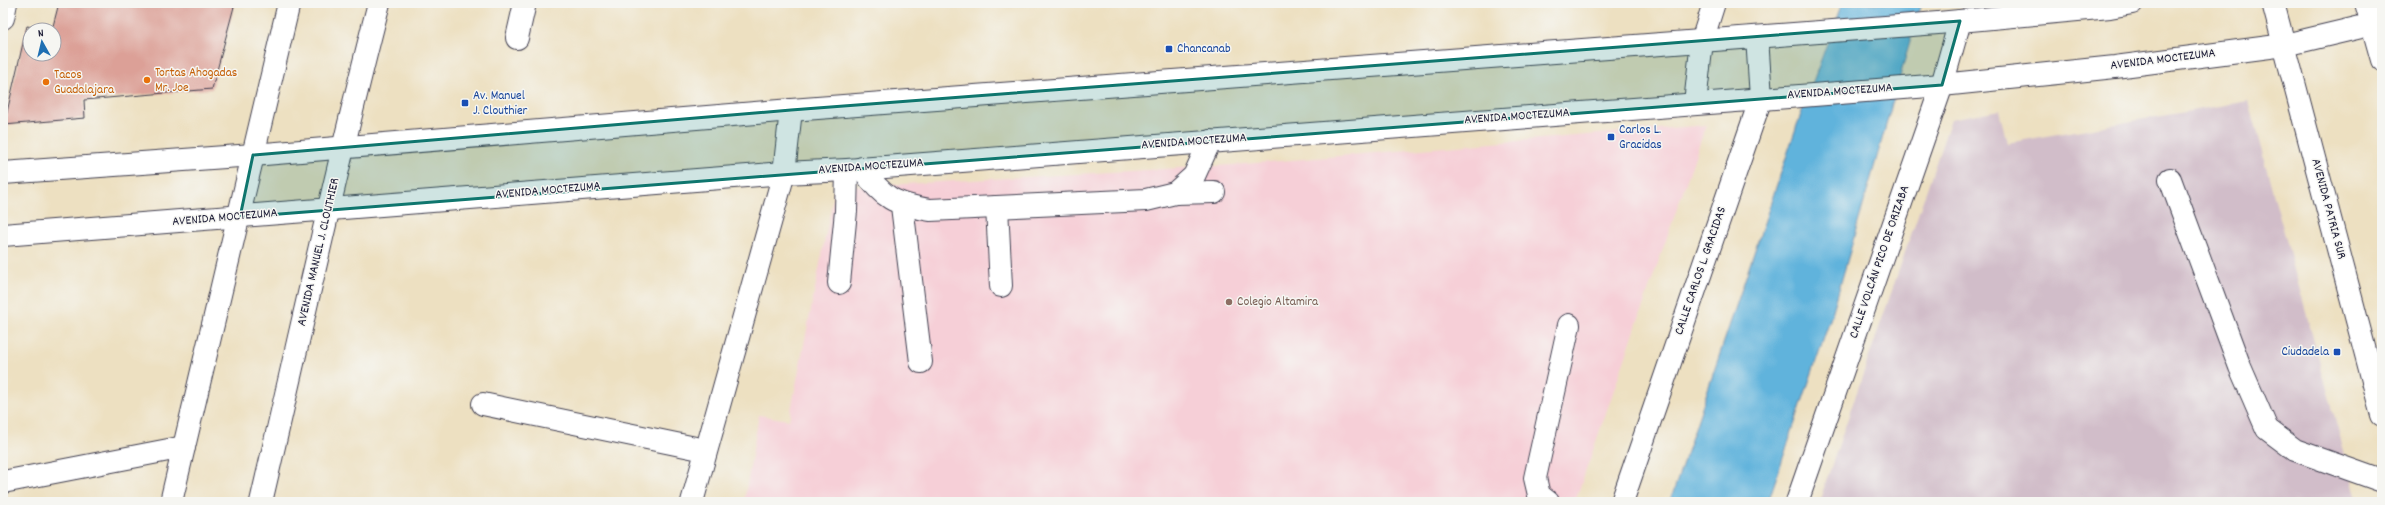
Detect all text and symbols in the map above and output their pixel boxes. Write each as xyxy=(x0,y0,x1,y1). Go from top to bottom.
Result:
north arrow xyxy=(22,22,62,62)
text: N xyxy=(37,26,45,42)
place label: Chancanab xyxy=(1177,40,1231,59)
marker: Chancanab xyxy=(1164,44,1174,54)
street label: AVENIDA MOCTEZUMA xyxy=(2109,44,2217,76)
place label: Tortas Ahogadas Mr. Joe xyxy=(155,64,237,98)
place label: Tacos Guadalajara xyxy=(54,66,115,100)
marker: Tortas Ahogadas Mr. Joe xyxy=(142,75,152,85)
marker: Tacos Guadalajara xyxy=(41,77,51,87)
street label: AVENIDA MOCTEZUMA xyxy=(1787,79,1893,105)
place label: Av. Manuel J. Clouthier xyxy=(473,87,528,121)
marker: Av. Manuel J. Clouthier xyxy=(460,98,470,108)
street label: AVENIDA MOCTEZUMA xyxy=(1464,104,1570,130)
place label: Carlos L. Gracidas xyxy=(1619,121,1662,155)
street label: AVENIDA MOCTEZUMA xyxy=(1141,129,1247,155)
marker: Carlos L. Gracidas xyxy=(1606,132,1616,142)
street label: AVENIDA MOCTEZUMA xyxy=(818,154,924,180)
street label: AVENIDA PATRIA SUR xyxy=(2305,157,2351,261)
street label: AVENIDA MANUEL J. CLOUTHIER xyxy=(293,176,345,328)
street label: AVENIDA MOCTEZUMA xyxy=(494,177,602,205)
street label: CALLE VOLCÁN PICO DE ORIZABA xyxy=(1845,183,1915,341)
street label: AVENIDA MOCTEZUMA xyxy=(171,204,279,232)
street label: CALLE CARLOS L. GRACIDAS xyxy=(1670,204,1732,338)
place label: Colegio Altamira xyxy=(1237,293,1319,312)
marker: Colegio Altamira xyxy=(1224,297,1234,307)
place label: Ciudadela xyxy=(2281,343,2330,362)
marker: Ciudadela xyxy=(2332,347,2342,357)

